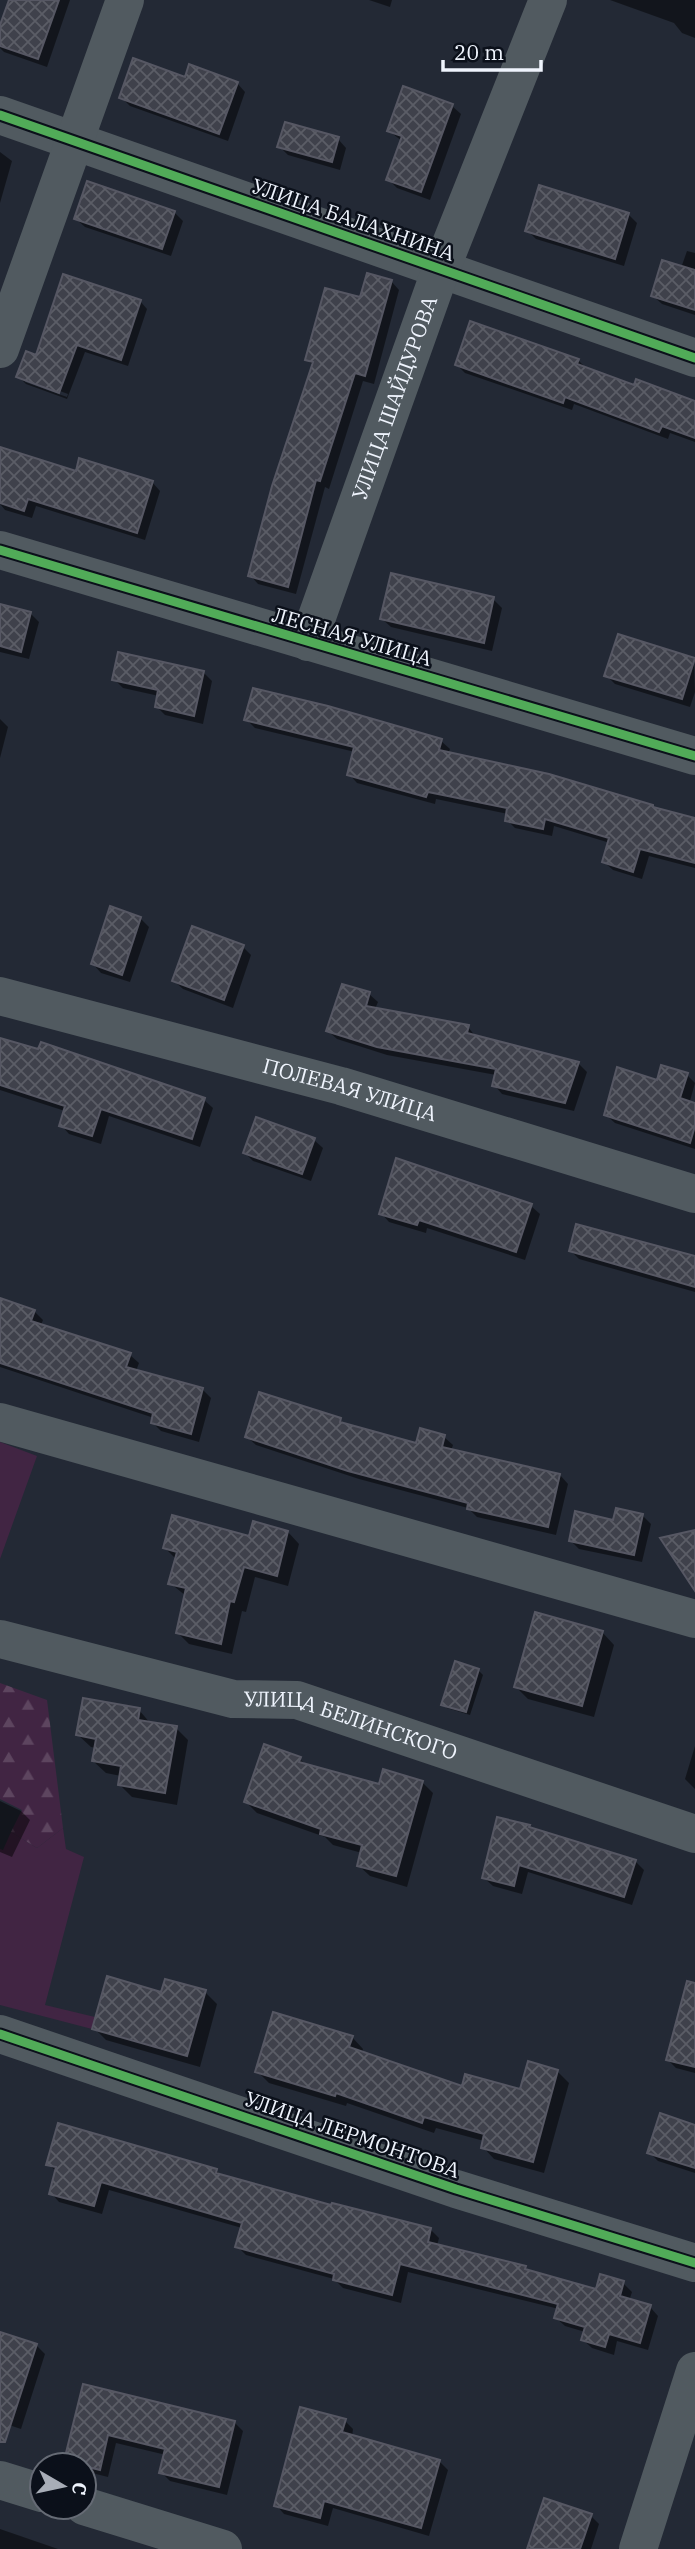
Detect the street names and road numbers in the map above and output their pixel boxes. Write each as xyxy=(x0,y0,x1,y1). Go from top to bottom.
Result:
street label: УЛИЦА БАЛАХНИНА xyxy=(248,171,459,267)
street label: УЛИЦА ШАЙДУРОВА xyxy=(345,291,444,504)
street label: ЛЕСНАЯ УЛИЦА xyxy=(269,600,436,672)
street label: ПОЛЕВАЯ УЛИЦА xyxy=(260,1051,441,1128)
street label: УЛИЦА БЕЛИНСКОГО xyxy=(243,1684,461,1766)
street label: УЛИЦА ЛЕРМОНТОВА xyxy=(241,2084,464,2184)

